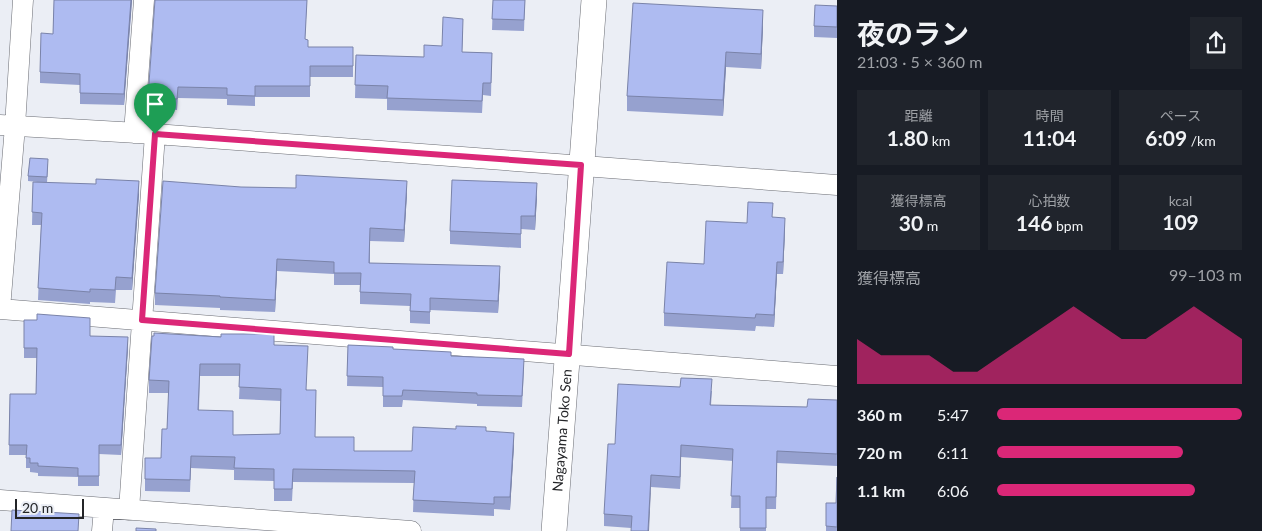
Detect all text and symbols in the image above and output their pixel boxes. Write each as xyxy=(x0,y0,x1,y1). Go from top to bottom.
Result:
text: 夜のラン xyxy=(857,16,969,50)
button: share xyxy=(1190,17,1242,69)
text: 21:03 · 5 × 360 m xyxy=(857,52,982,71)
pin xyxy=(134,83,176,134)
icon: arrive xyxy=(141,90,169,118)
text: 距離 xyxy=(905,107,933,124)
text: 時間 xyxy=(1036,107,1064,124)
text: ペース xyxy=(1160,107,1201,124)
text: 1.80 xyxy=(887,125,928,150)
text: 11:04 xyxy=(1022,125,1077,150)
text: 6:09 xyxy=(1145,125,1187,150)
text: km xyxy=(928,132,950,149)
text: /km xyxy=(1187,132,1216,149)
text: 獲得標高 xyxy=(891,192,947,209)
text: 心拍数 xyxy=(1029,192,1071,209)
text: kcal xyxy=(1169,192,1192,209)
text: 109 xyxy=(1162,209,1199,234)
text: 30 xyxy=(899,210,923,235)
text: 146 xyxy=(1016,210,1052,235)
text: m xyxy=(923,217,938,234)
text: bpm xyxy=(1052,217,1083,234)
text: 99–103 m xyxy=(1169,265,1242,284)
text: 獲得標高 xyxy=(857,268,921,287)
street label: Nagayama Toko Sen xyxy=(548,368,575,492)
text: 360 m xyxy=(857,405,902,424)
text: 5:47 xyxy=(937,405,969,424)
text: 720 m xyxy=(857,443,902,462)
text: 6:11 xyxy=(937,443,969,462)
text: 1.1 km xyxy=(857,481,905,500)
text: 6:06 xyxy=(937,481,969,500)
scale bar xyxy=(15,496,84,519)
text: 20 m xyxy=(22,499,53,516)

